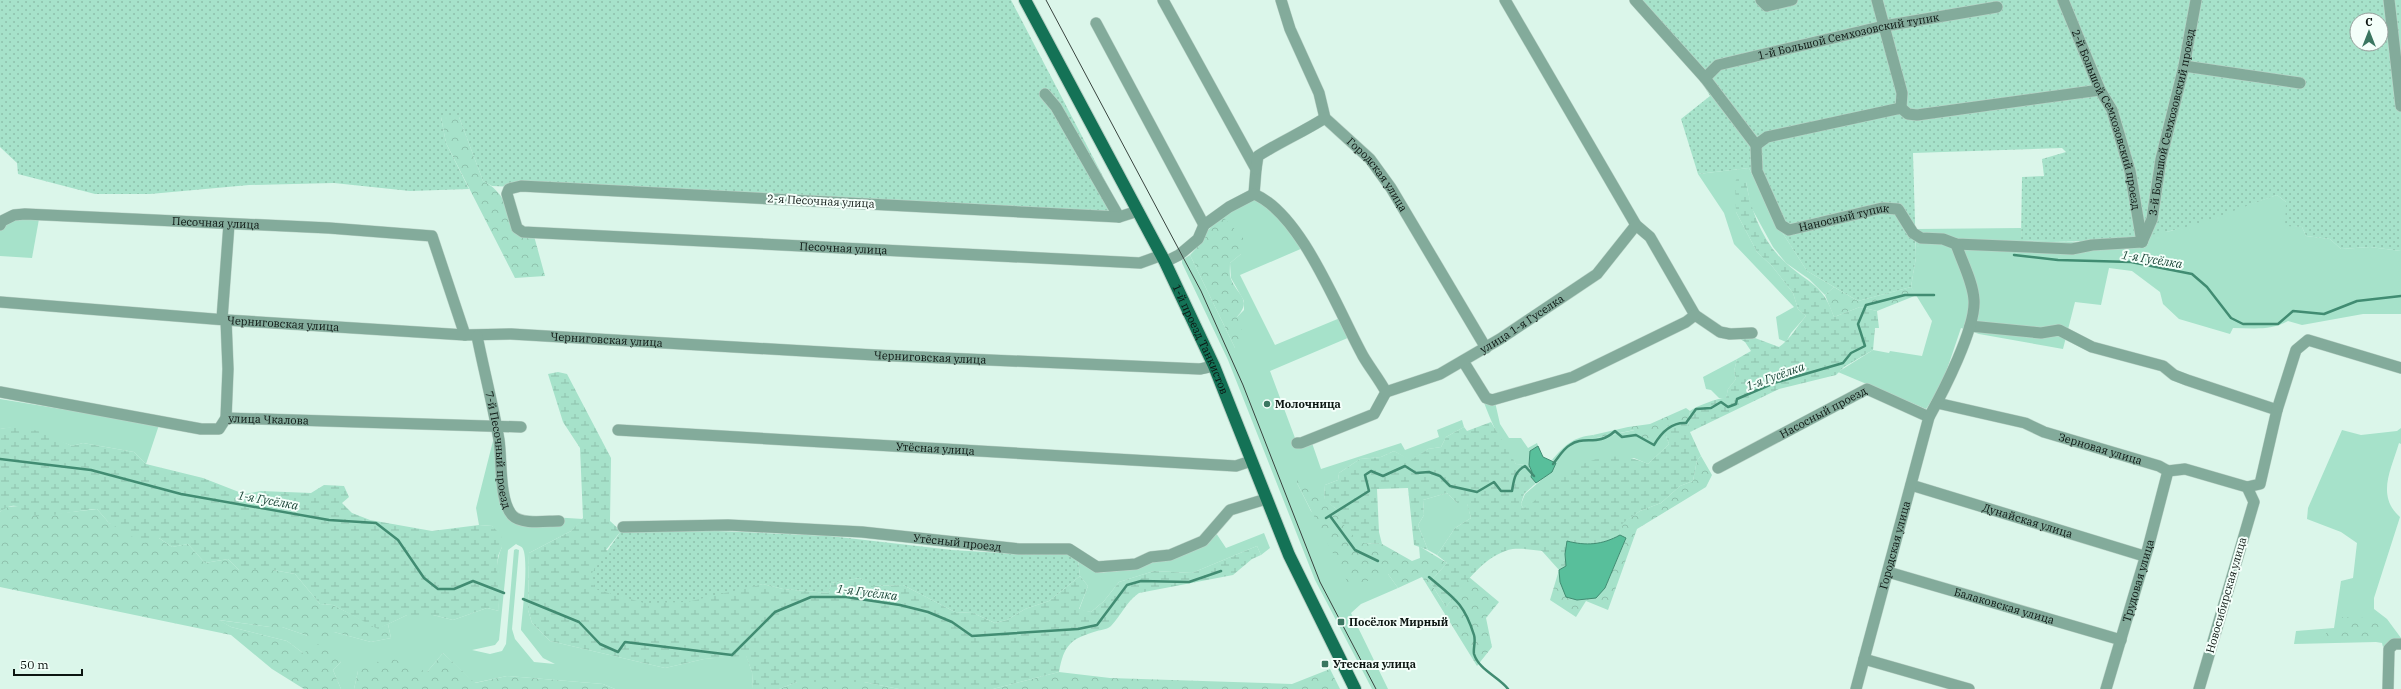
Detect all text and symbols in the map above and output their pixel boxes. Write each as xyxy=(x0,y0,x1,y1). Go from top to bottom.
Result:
street label: 1-й Большой Семхозовский тупик xyxy=(1756,10,1941,62)
north arrow xyxy=(2349,12,2389,52)
text: С xyxy=(2365,15,2373,29)
street label: 2-й Большой Семхозовский проезд xyxy=(2069,27,2144,211)
street label: 3-й Большой Семхозовский проезд xyxy=(2146,27,2198,217)
street label: Городская улица xyxy=(1344,135,1411,214)
street label: 2-я Песочная улица xyxy=(767,191,875,211)
street label: Наносный тупик xyxy=(1797,201,1890,234)
street label: Песочная улица xyxy=(172,214,260,232)
street label: Песочная улица xyxy=(799,239,888,257)
water label: 1-я Гусёлка xyxy=(2121,247,2184,271)
street label: 1-й проезд Танкистов xyxy=(1169,282,1231,396)
street label: улица 1-я Гуселка xyxy=(1477,291,1567,356)
street label: Черниговская улица xyxy=(227,313,340,334)
street label: Черниговская улица xyxy=(550,329,663,350)
street label: Черниговская улица xyxy=(874,348,987,367)
water label: 1-я Гусёлка xyxy=(1744,358,1807,394)
street label: Насосный проезд xyxy=(1777,383,1869,441)
street label: 7-й Песочный проезд xyxy=(482,390,514,511)
place label: Молочница xyxy=(1275,397,1341,411)
marker: Молочница xyxy=(1262,399,1272,409)
street label: улица Чкалова xyxy=(228,411,309,428)
street label: Зерновая улица xyxy=(2057,430,2144,468)
street label: Утёсная улица xyxy=(896,439,975,458)
water label: 1-я Гусёлка xyxy=(236,487,300,513)
street label: Городская улица xyxy=(1876,499,1913,591)
street label: Дунайская улица xyxy=(1981,500,2075,541)
street label: Утёсный проезд xyxy=(912,531,1002,554)
street label: Новосибирская улица xyxy=(2203,535,2249,655)
street label: Трудовая улица xyxy=(2119,538,2157,624)
water label: 1-я Гусёлка xyxy=(836,581,899,603)
street label: Балаковская улица xyxy=(1952,585,2056,627)
place label: Посёлок Мирный xyxy=(1349,615,1449,629)
marker: Посёлок Мирный xyxy=(1336,617,1346,627)
scale bar xyxy=(14,651,82,677)
text: 50 m xyxy=(20,657,49,672)
place label: Утесная улица xyxy=(1333,657,1416,671)
marker: Утесная улица xyxy=(1320,659,1330,669)

